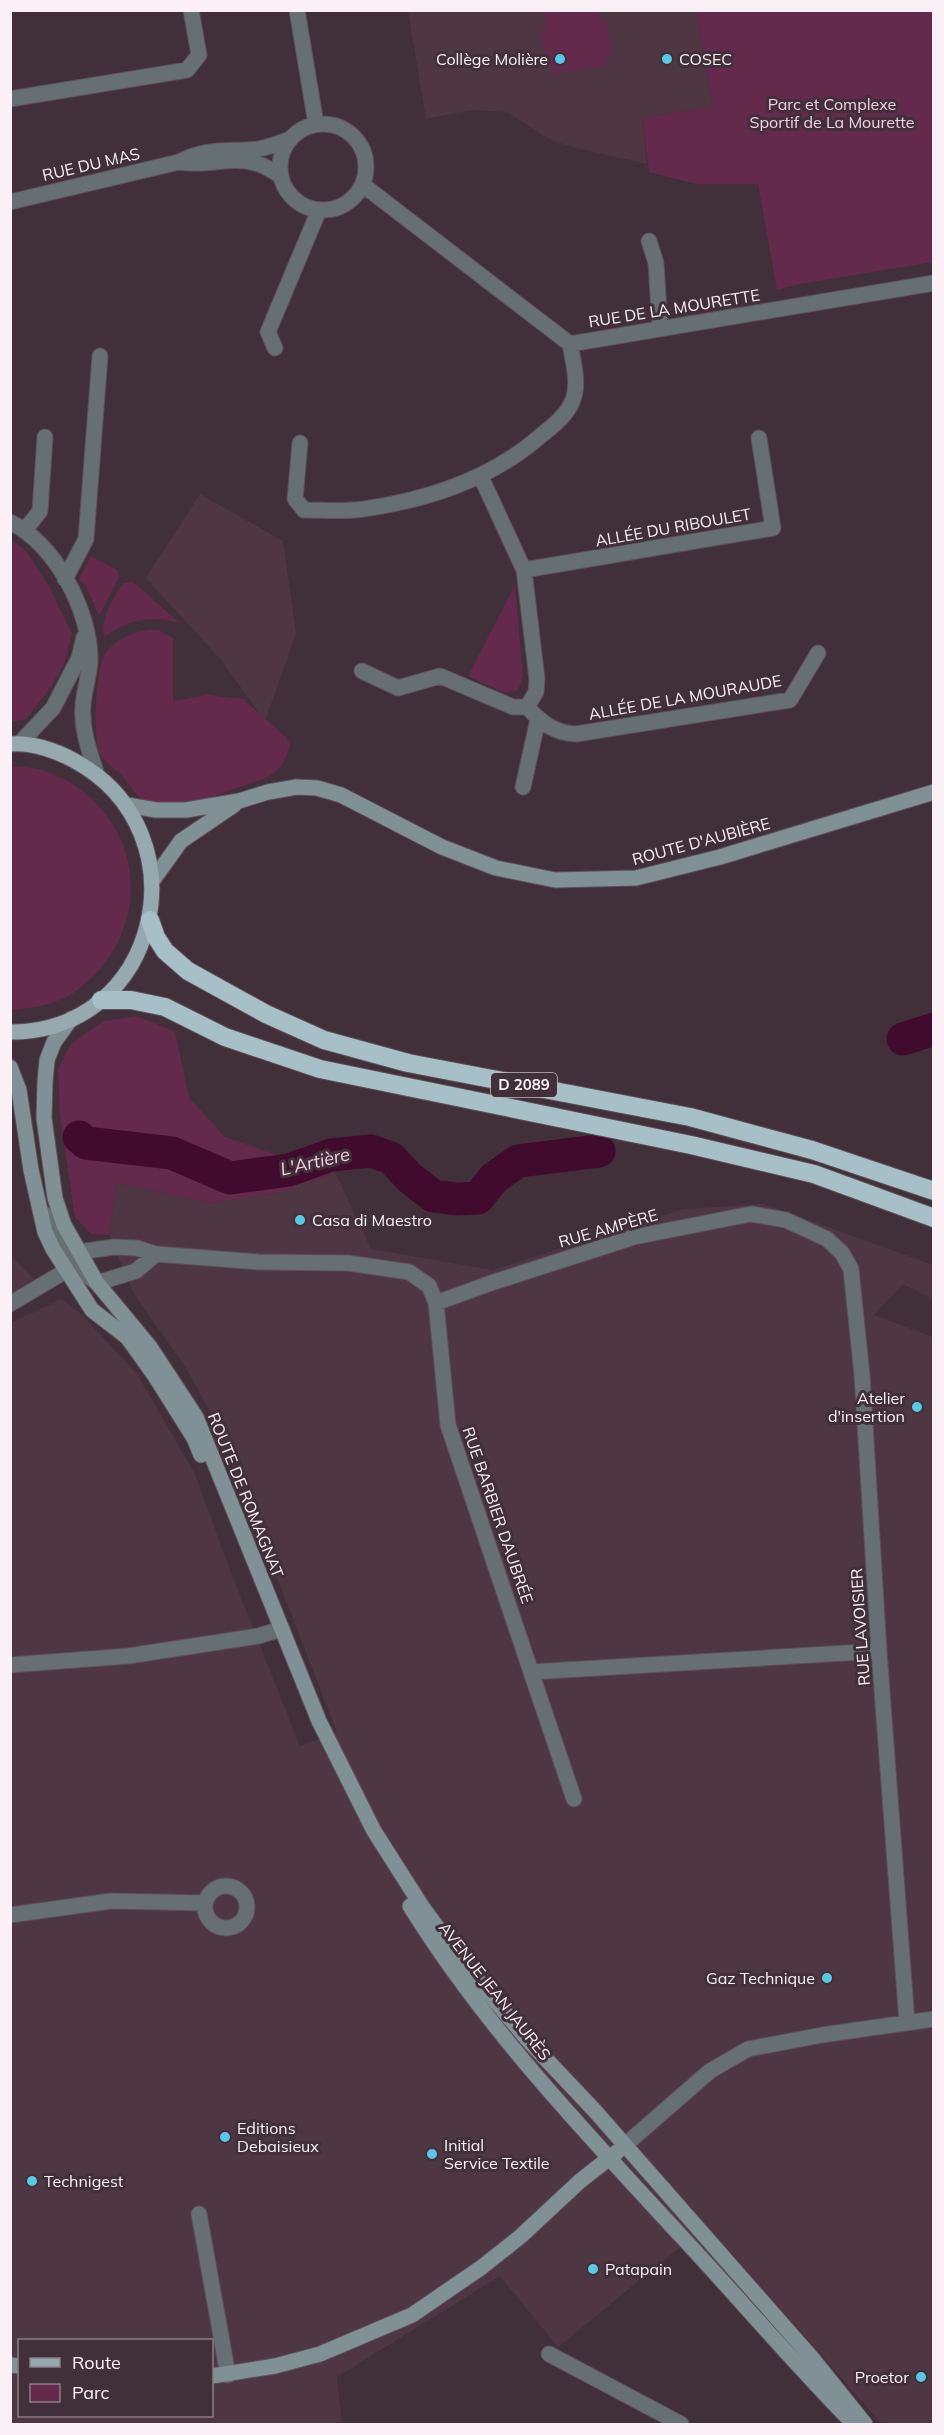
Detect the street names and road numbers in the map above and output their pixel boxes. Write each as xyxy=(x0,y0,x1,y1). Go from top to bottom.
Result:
street label: RUE DU MAS xyxy=(40,143,142,185)
street label: RUE DE LA MOURETTE xyxy=(587,285,761,331)
street label: ALLÉE DU RIBOULET xyxy=(594,503,753,551)
street label: ALLÉE DE LA MOURAUDE xyxy=(587,670,783,724)
street label: ROUTE D'AUBIÈRE xyxy=(630,813,772,869)
road number: D 2089 xyxy=(491,1073,557,1097)
street label: RUE AMPÈRE xyxy=(556,1204,660,1252)
street label: ROUTE DE ROMAGNAT xyxy=(204,1410,288,1581)
street label: RUE BARBIER DAUBRÉE xyxy=(458,1424,538,1606)
street label: RUE LAVOISIER xyxy=(846,1568,874,1686)
street label: AVENUE JEAN JAURÈS xyxy=(435,1918,555,2064)

